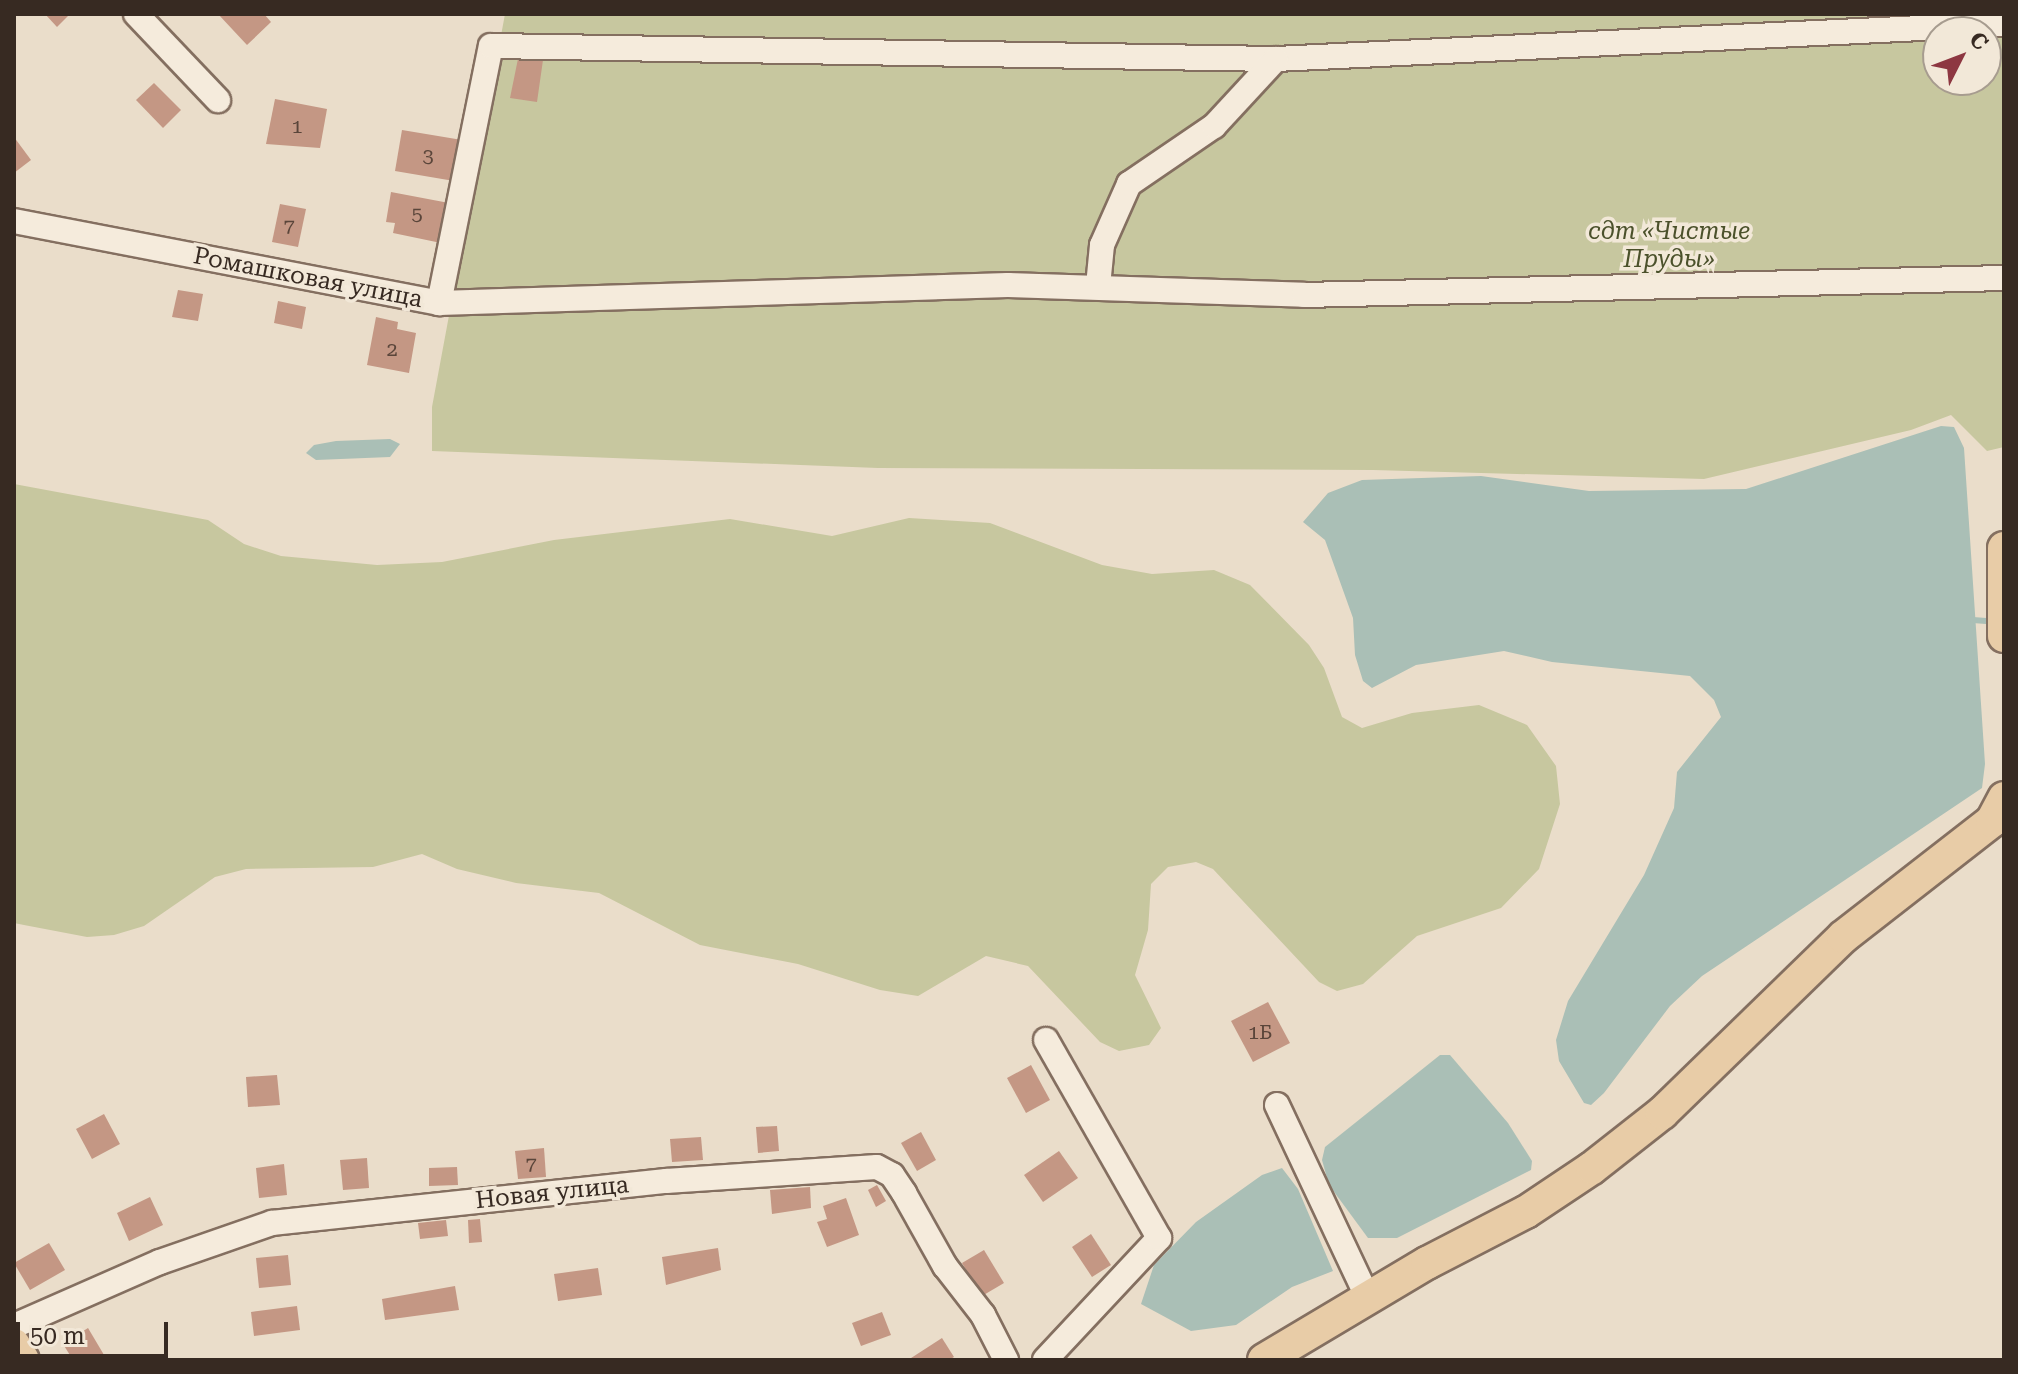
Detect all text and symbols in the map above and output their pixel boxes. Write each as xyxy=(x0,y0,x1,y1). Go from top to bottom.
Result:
north arrow xyxy=(1922,16,2002,96)
text: С xyxy=(1964,27,1993,55)
house number: 1 xyxy=(291,114,303,138)
house number: 3 xyxy=(422,143,434,167)
house number: 5 xyxy=(411,201,423,225)
house number: 7 xyxy=(283,214,295,238)
park label: сдт «Чистые Пруды» xyxy=(1588,218,1750,274)
street label: Ромашковая улица xyxy=(191,242,425,314)
house number: 2 xyxy=(386,337,398,361)
house number: 1Б xyxy=(1248,1020,1272,1044)
house number: 7 xyxy=(525,1152,537,1176)
street label: Новая улица xyxy=(474,1171,630,1215)
scale bar xyxy=(20,1306,172,1356)
text: 50 m xyxy=(30,1322,85,1350)

